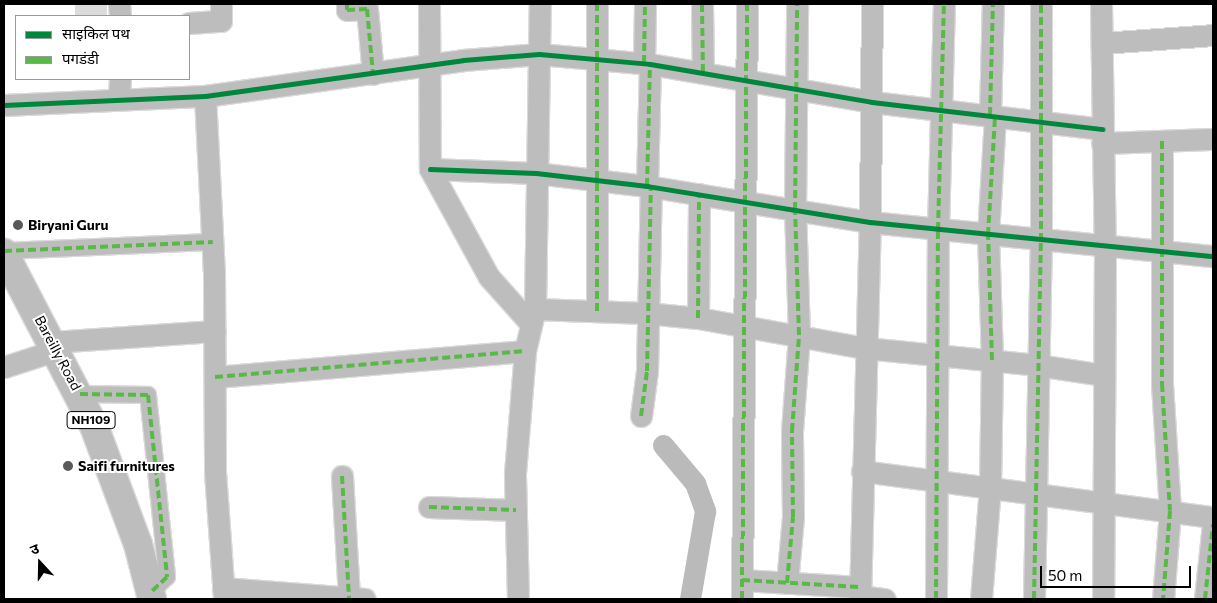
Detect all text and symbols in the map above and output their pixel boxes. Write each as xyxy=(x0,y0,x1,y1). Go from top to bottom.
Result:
legend xyxy=(15,15,190,80)
text: साइकिल पथ xyxy=(62,24,130,42)
text: पगडंडी xyxy=(62,49,99,67)
place label: Biryani Guru xyxy=(28,217,108,233)
marker: Biryani Guru xyxy=(12,219,24,231)
street label: Bareilly Road xyxy=(31,313,85,393)
road number: NH109 xyxy=(66,410,116,430)
place label: Saifi furnitures xyxy=(78,458,175,474)
marker: Saifi furnitures xyxy=(62,460,74,472)
north arrow xyxy=(15,538,65,588)
text: उ xyxy=(28,539,41,558)
scale bar xyxy=(1042,556,1193,588)
text: 50 m xyxy=(1048,566,1082,584)

